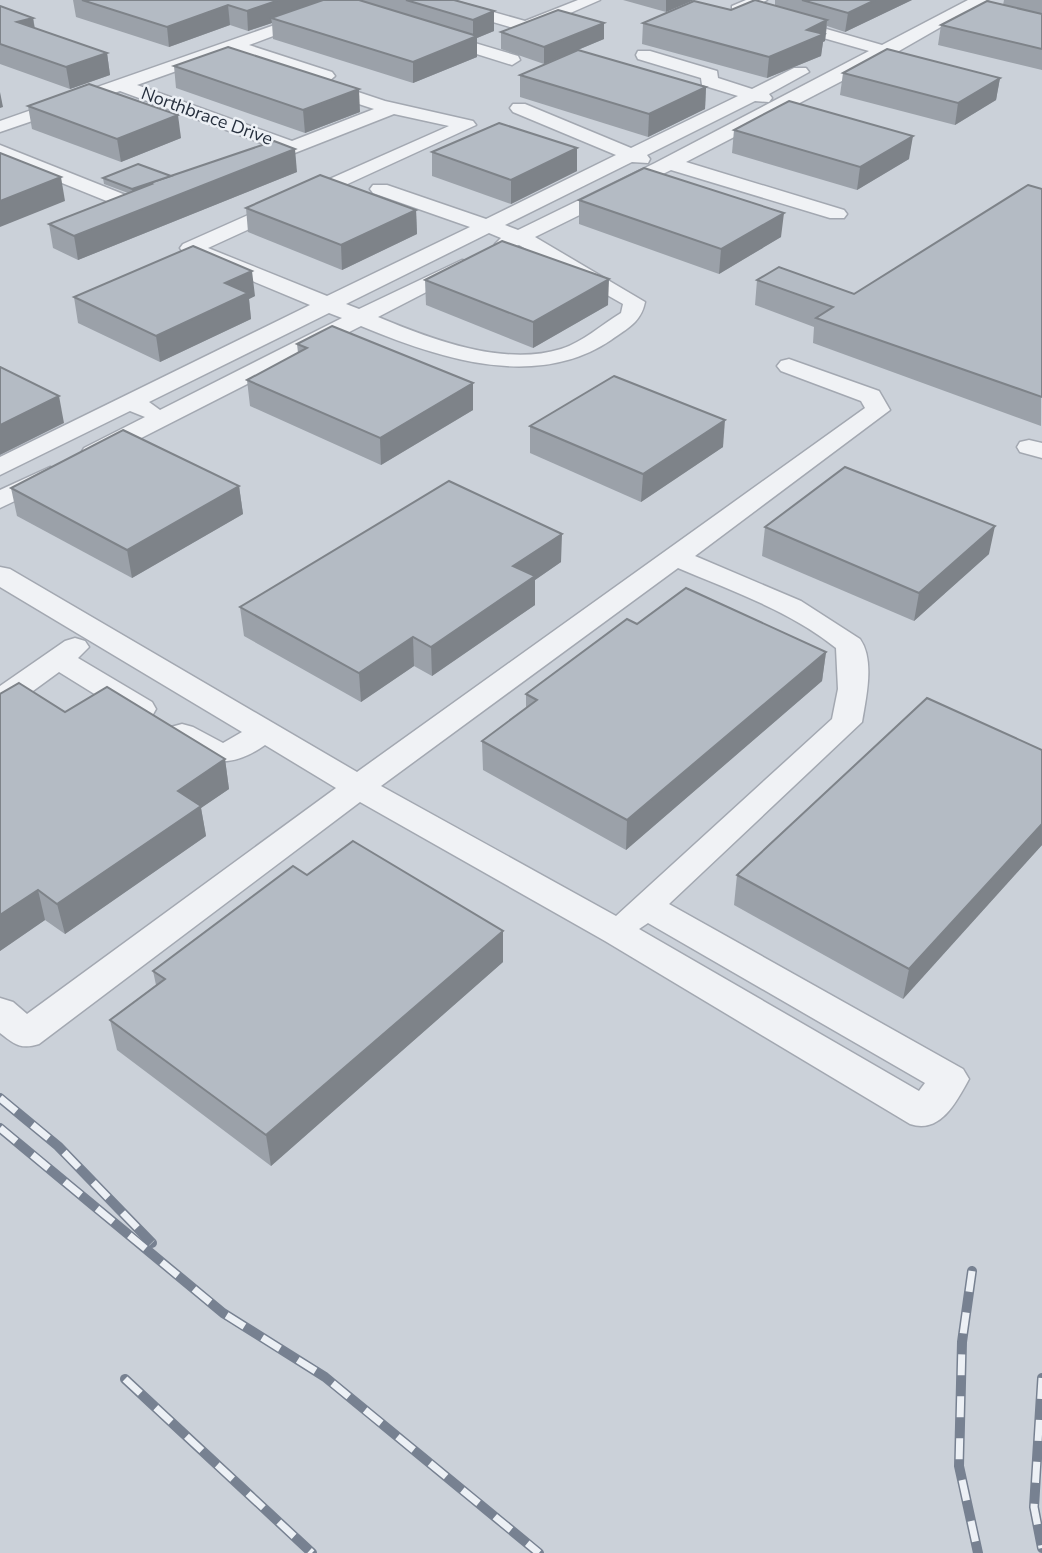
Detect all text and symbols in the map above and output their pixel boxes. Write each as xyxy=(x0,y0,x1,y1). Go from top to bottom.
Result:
street label: Northbrace Drive xyxy=(138,81,276,151)

